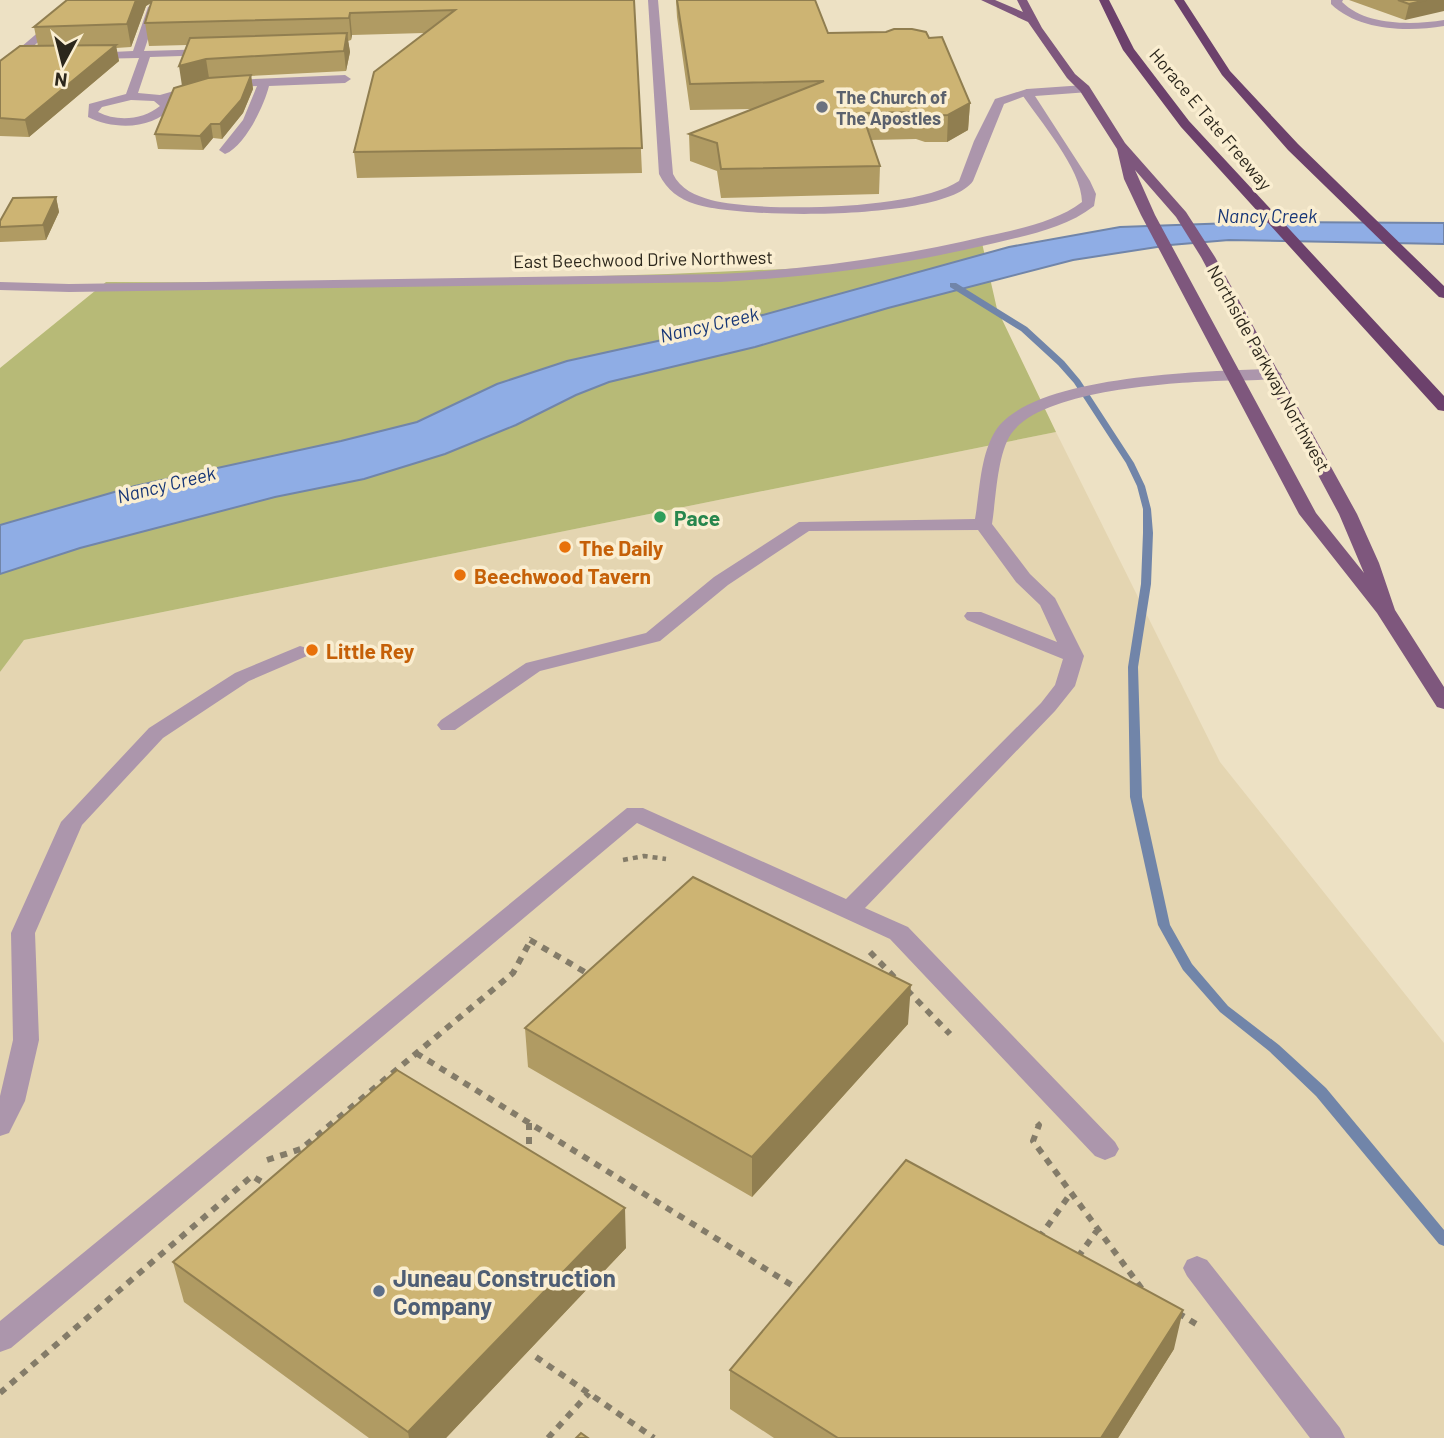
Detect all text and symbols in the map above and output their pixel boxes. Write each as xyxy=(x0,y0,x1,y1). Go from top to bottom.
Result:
north arrow xyxy=(28,28,98,98)
street label: Horace E Tate Freeway xyxy=(1145,44,1277,194)
text: N xyxy=(53,68,69,93)
place label: The Church of The Apostles xyxy=(836,86,947,129)
marker: The Church of The Apostles xyxy=(814,99,830,115)
water label: Nancy Creek xyxy=(1217,204,1318,227)
street label: East Beechwood Drive Northwest xyxy=(513,246,773,272)
street label: Northside Parkway Northwest xyxy=(1203,261,1335,475)
water label: Nancy Creek xyxy=(657,301,761,347)
water label: Nancy Creek xyxy=(114,460,218,507)
place label: Pace xyxy=(674,505,720,530)
marker: Pace xyxy=(652,509,668,525)
place label: The Daily xyxy=(579,535,664,560)
marker: The Daily xyxy=(557,539,573,555)
place label: Beechwood Tavern xyxy=(474,563,651,588)
marker: Beechwood Tavern xyxy=(452,567,468,583)
place label: Little Rey xyxy=(326,638,415,663)
marker: Little Rey xyxy=(304,642,320,658)
place label: Juneau Construction Company xyxy=(393,1263,616,1320)
marker: Juneau Construction Company xyxy=(371,1283,387,1299)

